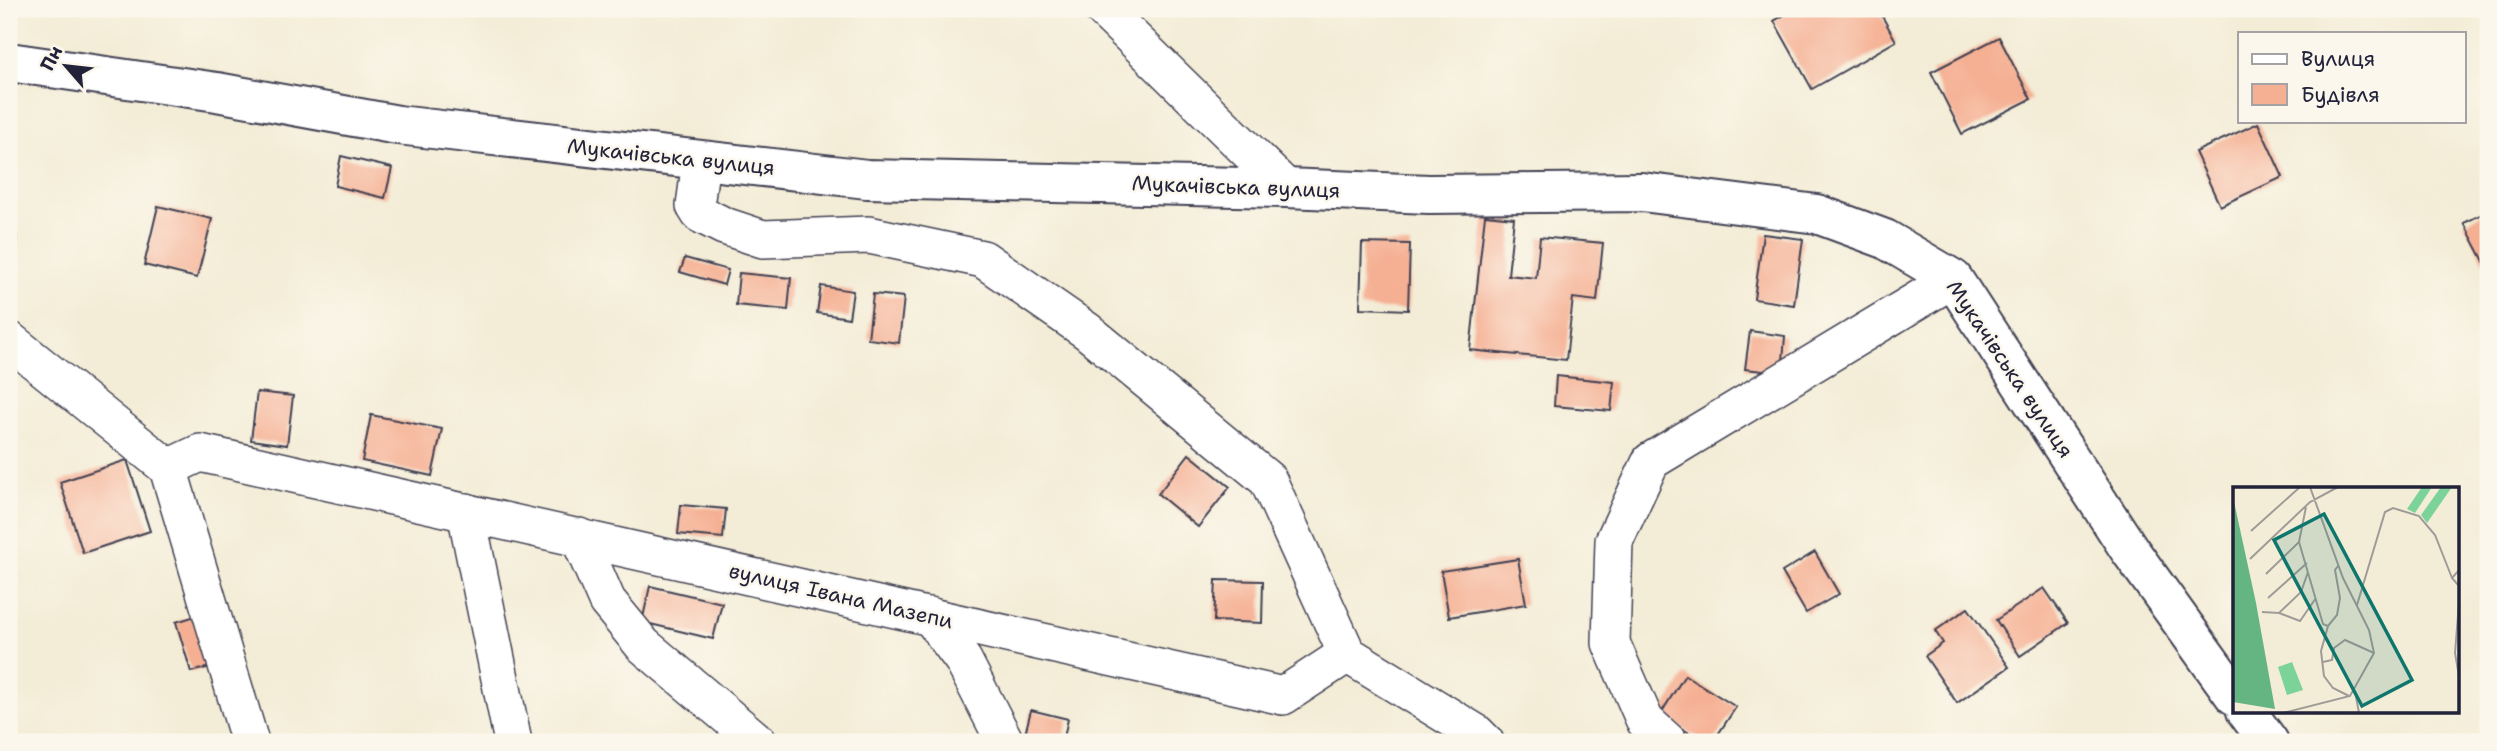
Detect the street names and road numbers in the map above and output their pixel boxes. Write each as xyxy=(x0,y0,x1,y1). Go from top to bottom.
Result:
street label: Мукачівська вулиця xyxy=(566,132,776,182)
street label: Мукачівська вулиця xyxy=(1131,169,1341,205)
street label: Мукачівська вулиця xyxy=(1940,275,2080,463)
street label: вулиця Івана Мазепи xyxy=(726,557,956,636)

